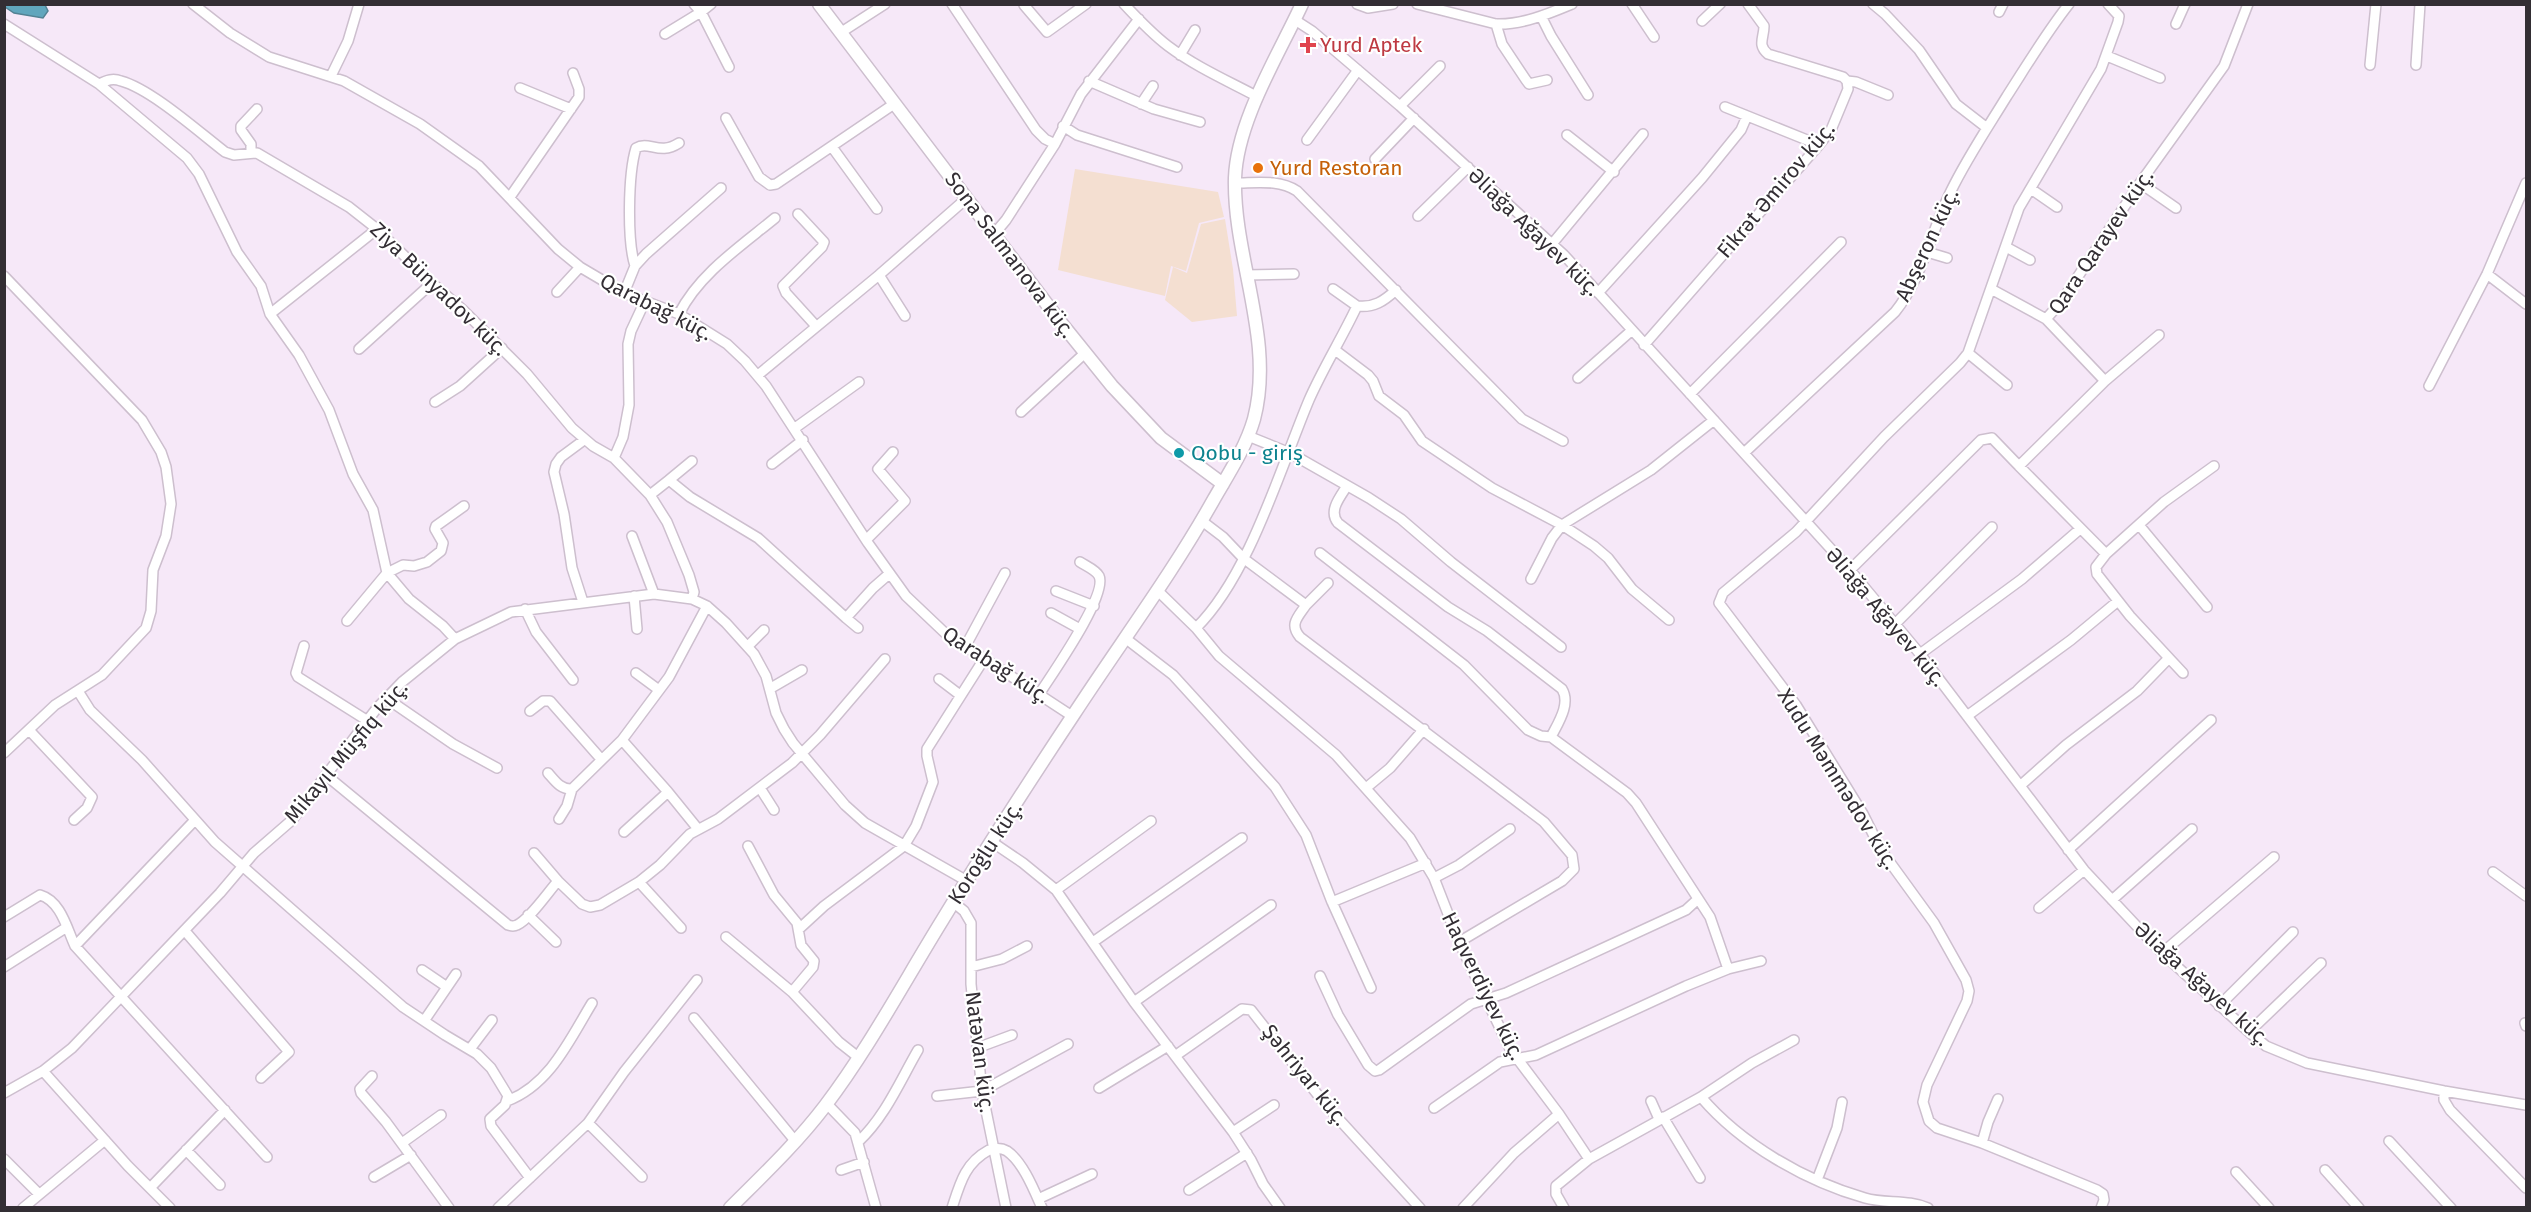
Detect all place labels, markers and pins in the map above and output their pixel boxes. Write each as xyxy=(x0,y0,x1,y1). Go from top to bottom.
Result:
place label: Yurd Aptek xyxy=(1320,32,1423,58)
marker: Yurd Aptek xyxy=(1301,38,1315,52)
place label: Yurd Restoran xyxy=(1270,155,1403,181)
marker: Yurd Restoran xyxy=(1251,161,1265,175)
place label: Qobu - giriş xyxy=(1191,440,1303,466)
marker: Qobu - giriş xyxy=(1172,446,1186,460)

